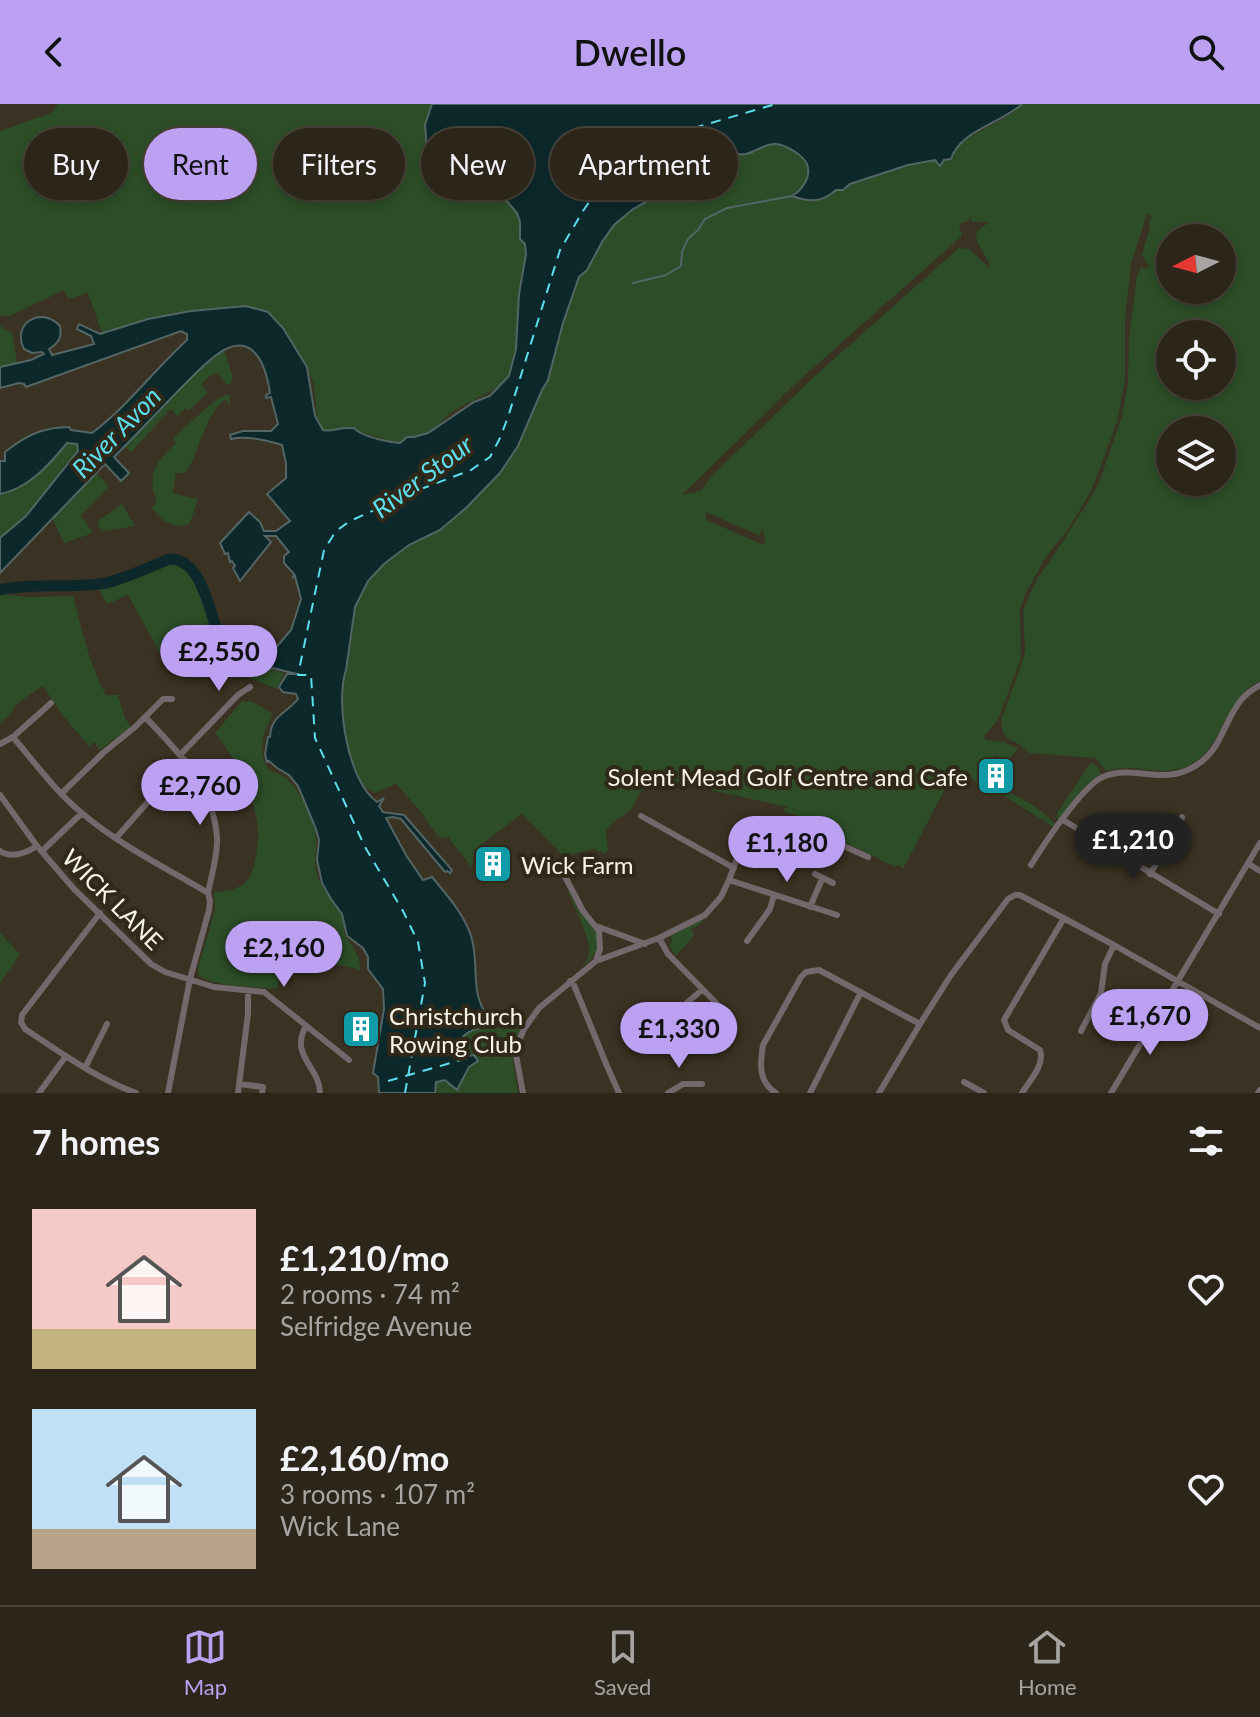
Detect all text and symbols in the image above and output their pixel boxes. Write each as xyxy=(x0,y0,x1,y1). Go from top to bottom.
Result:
icon: back xyxy=(32,30,76,74)
text: Dwello xyxy=(574,30,686,74)
icon: search xyxy=(1184,30,1228,74)
chip: Buy xyxy=(24,128,128,200)
chip: Rent xyxy=(144,128,257,200)
chip: Filters xyxy=(273,128,405,200)
chip: New xyxy=(421,128,534,200)
chip: Apartment xyxy=(550,128,738,200)
north arrow xyxy=(1156,224,1236,304)
map controls xyxy=(1156,224,1236,496)
button: locate xyxy=(1156,320,1236,400)
water label: River Avon xyxy=(65,380,167,484)
button: layers xyxy=(1156,416,1236,496)
water label: River Stour xyxy=(365,427,480,524)
pin: £2,550 xyxy=(154,625,284,693)
text: £2,550 xyxy=(178,635,260,667)
building icon: Solent Mead Golf Centre and Cafe xyxy=(975,755,1017,797)
pin: £2,760 xyxy=(135,759,265,827)
place label: Solent Mead Golf Centre and Cafe xyxy=(608,762,968,791)
text: £2,760 xyxy=(159,769,241,801)
pin: £1,210 xyxy=(1068,813,1198,881)
pin: £1,180 xyxy=(722,816,852,884)
text: £1,210 xyxy=(1092,823,1174,855)
text: £1,180 xyxy=(746,826,828,858)
street label: WICK LANE xyxy=(57,843,169,955)
building icon: Wick Farm xyxy=(472,843,514,885)
place label: Wick Farm xyxy=(521,850,634,879)
pin: £2,160 xyxy=(219,921,349,989)
text: £2,160 xyxy=(243,931,325,963)
pin: £1,670 xyxy=(1085,989,1215,1057)
text: £1,670 xyxy=(1109,999,1191,1031)
place label: Christchurch Rowing Club xyxy=(389,1001,523,1058)
pin: £1,330 xyxy=(614,1002,744,1070)
building icon: Christchurch Rowing Club xyxy=(340,1008,382,1050)
text: £1,330 xyxy=(638,1012,720,1044)
icon: filters xyxy=(1184,1119,1228,1163)
text: 7 homes xyxy=(32,1121,160,1162)
text: £1,210/mo xyxy=(280,1237,449,1278)
icon: home xyxy=(96,1241,192,1337)
icon: heart xyxy=(1184,1267,1228,1311)
text: 2 rooms · 74 m² xyxy=(280,1278,460,1310)
text: Selfridge Avenue xyxy=(280,1310,472,1342)
text: £2,160/mo xyxy=(280,1437,449,1478)
icon: home xyxy=(96,1441,192,1537)
icon: heart xyxy=(1184,1467,1228,1511)
text: 3 rooms · 107 m² xyxy=(280,1478,475,1510)
text: Wick Lane xyxy=(280,1510,400,1542)
tab: Map xyxy=(183,1625,227,1700)
tab: Saved xyxy=(594,1625,651,1700)
tab: Home xyxy=(1018,1625,1077,1700)

